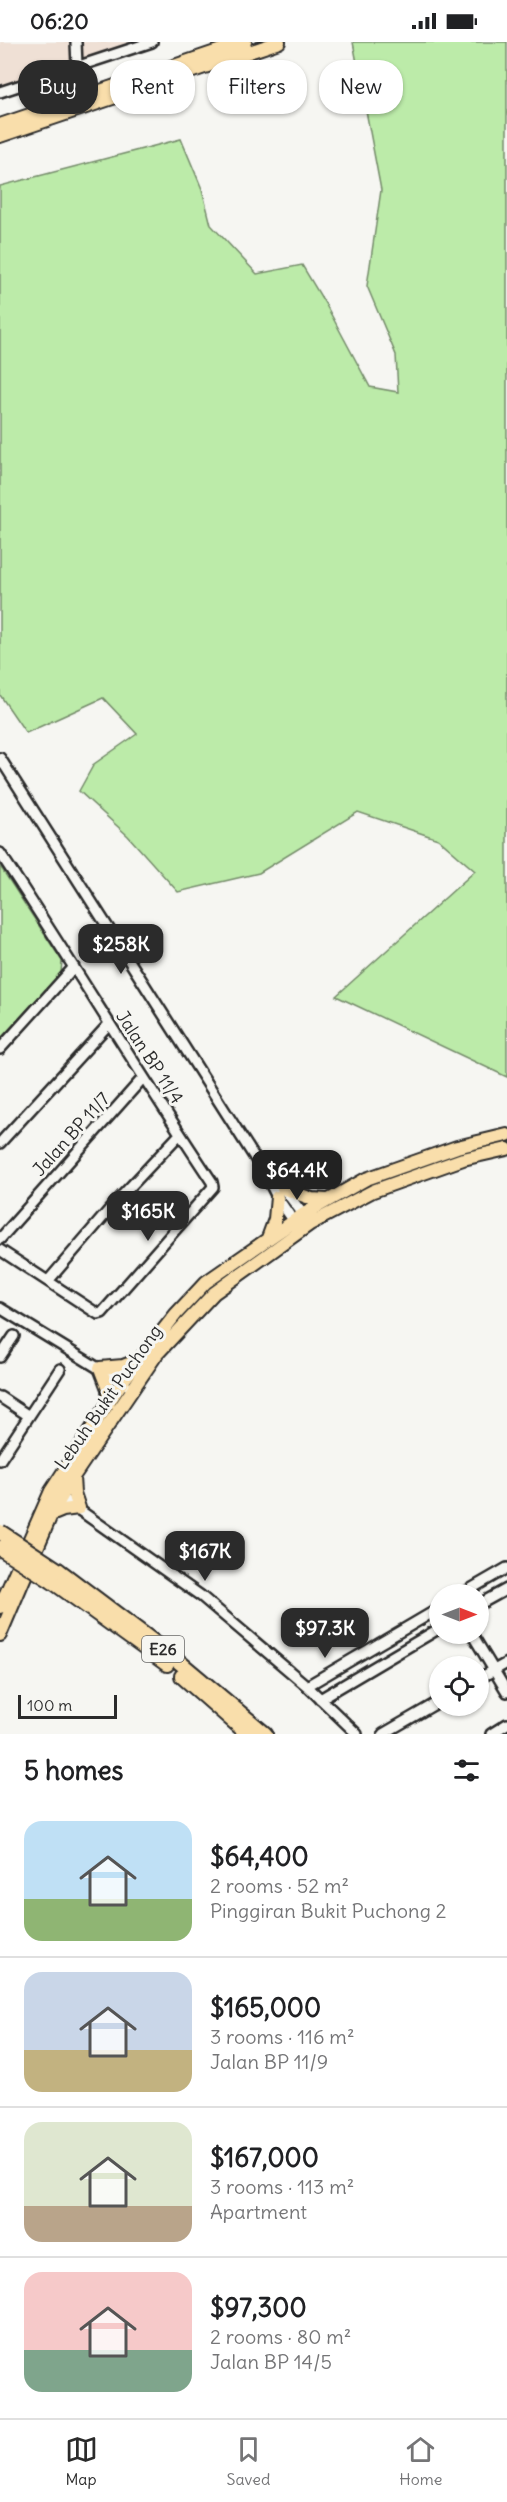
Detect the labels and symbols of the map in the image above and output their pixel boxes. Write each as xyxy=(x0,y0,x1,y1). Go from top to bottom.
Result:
pin: $258K xyxy=(79,924,163,975)
street label: Jalan BP 11/4 xyxy=(111,1006,189,1108)
street label: Jalan BP 11/7 xyxy=(27,1087,115,1181)
pin: $64.4K xyxy=(248,1150,346,1201)
pin: $165K xyxy=(106,1191,190,1242)
street label: Lebuh Bukit Puchong xyxy=(49,1320,167,1474)
pin: $167K xyxy=(163,1531,247,1582)
north arrow xyxy=(429,1584,489,1644)
pin: $97.3K xyxy=(276,1608,374,1659)
road number: E26 xyxy=(142,1636,184,1662)
scale bar xyxy=(18,1692,117,1720)

